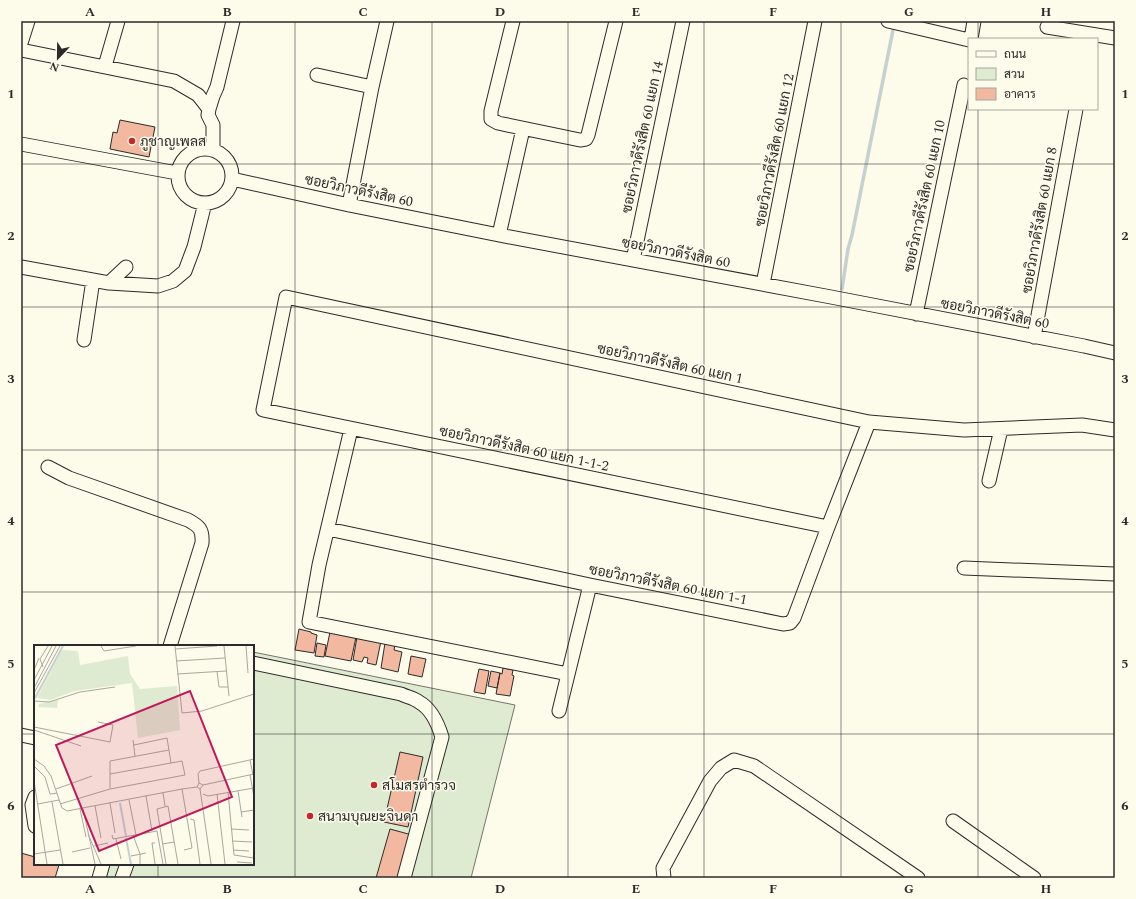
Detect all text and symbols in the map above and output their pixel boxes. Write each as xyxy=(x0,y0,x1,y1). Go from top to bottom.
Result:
text: A xyxy=(85,2,95,22)
text: B xyxy=(222,2,232,22)
text: C xyxy=(358,2,368,22)
text: D xyxy=(495,2,505,22)
text: E xyxy=(632,2,641,22)
text: F xyxy=(769,2,777,22)
text: G xyxy=(904,2,914,22)
text: H xyxy=(1041,2,1052,22)
north arrow xyxy=(38,38,78,78)
legend xyxy=(968,38,1098,110)
text: ถนน xyxy=(1004,45,1027,64)
text: N xyxy=(47,57,62,76)
street label: ซอยวิภาวดีรังสิต 60 แยก 14 xyxy=(616,59,669,215)
text: สวน xyxy=(1004,65,1025,84)
street label: ซอยวิภาวดีรังสิต 60 แยก 12 xyxy=(749,72,800,228)
text: 1 xyxy=(7,84,15,104)
text: 1 xyxy=(1121,84,1129,104)
text: อาคาร xyxy=(1004,85,1036,104)
street label: ซอยวิภาวดีรังสิต 60 แยก 10 xyxy=(898,118,951,274)
place label: ภูชาญเพลส xyxy=(140,131,206,152)
marker: ภูชาญเพลส xyxy=(127,136,137,146)
street label: ซอยวิภาวดีรังสิต 60 แยก 8 xyxy=(1016,145,1063,295)
street label: ซอยวิภาวดีรังสิต 60 xyxy=(303,169,415,212)
text: 2 xyxy=(7,226,15,246)
text: 2 xyxy=(1121,226,1129,246)
street label: ซอยวิภาวดีรังสิต 60 xyxy=(620,232,732,273)
street label: ซอยวิภาวดีรังสิต 60 xyxy=(939,293,1051,334)
street label: ซอยวิภาวดีรังสิต 60 แยก 1 xyxy=(595,338,745,389)
text: 3 xyxy=(7,369,15,389)
text: 3 xyxy=(1121,369,1129,389)
street label: ซอยวิภาวดีรังสิต 60 แยก 1-1-2 xyxy=(437,420,611,477)
text: 4 xyxy=(7,511,15,531)
text: 4 xyxy=(1121,511,1129,531)
street label: ซอยวิภาวดีรังสิต 60 แยก 1-1 xyxy=(587,559,749,610)
inset map xyxy=(34,645,254,865)
text: 5 xyxy=(7,654,15,674)
text: 5 xyxy=(1121,654,1129,674)
place label: สโมสรตำรวจ xyxy=(382,775,456,796)
marker: สโมสรตำรวจ xyxy=(369,780,379,790)
text: 6 xyxy=(7,796,15,816)
text: 6 xyxy=(1121,796,1129,816)
place label: สนามบุณยะจินดา xyxy=(318,806,418,827)
marker: สนามบุณยะจินดา xyxy=(305,811,315,821)
text: A xyxy=(85,879,95,899)
text: B xyxy=(222,879,232,899)
text: C xyxy=(358,879,368,899)
text: D xyxy=(495,879,505,899)
text: E xyxy=(632,879,641,899)
text: F xyxy=(769,879,777,899)
text: G xyxy=(904,879,914,899)
text: H xyxy=(1041,879,1052,899)

